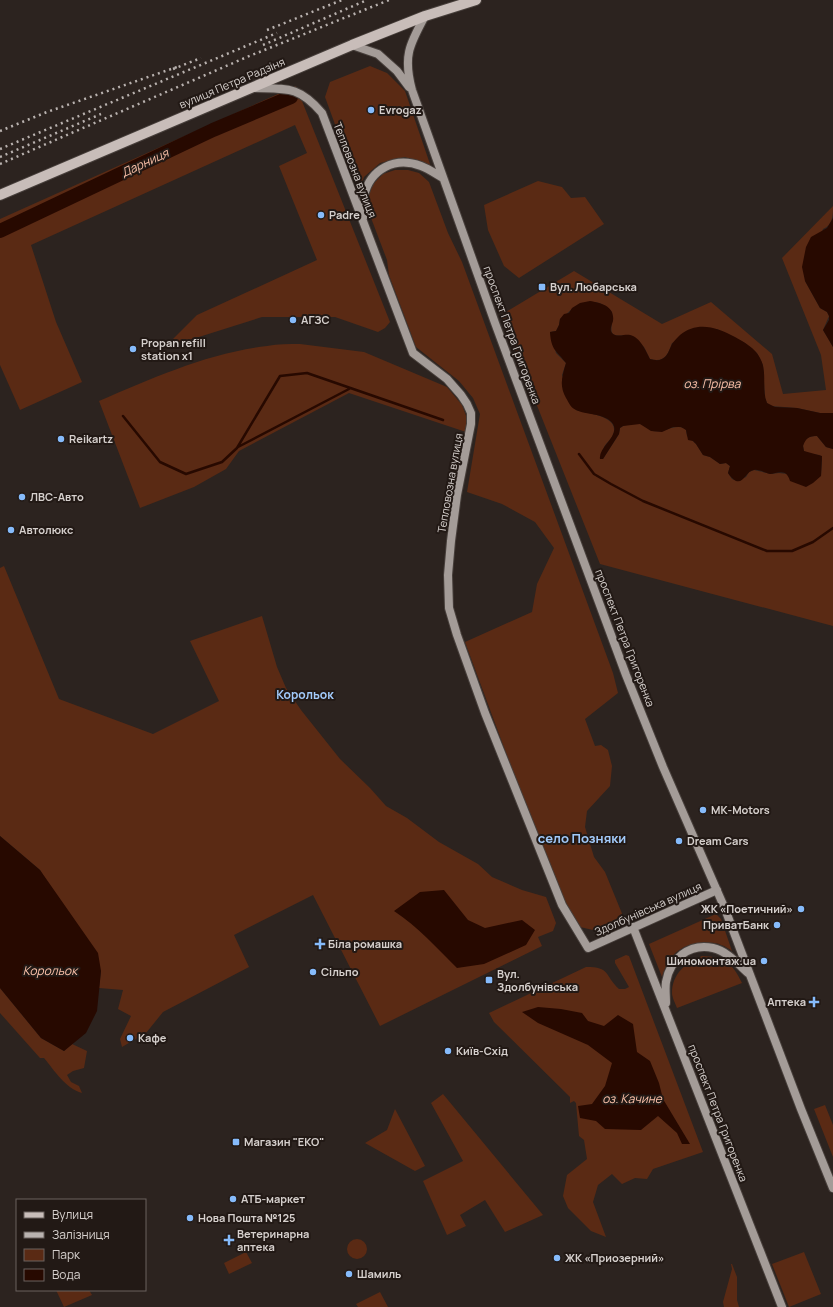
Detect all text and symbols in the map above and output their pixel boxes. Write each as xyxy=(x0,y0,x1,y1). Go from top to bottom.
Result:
street label: вулиця Петра Радзіня xyxy=(177,53,287,112)
place label: Evrogaz xyxy=(379,102,422,117)
marker: Evrogaz xyxy=(366,105,376,115)
street label: Тепловозна вулиця xyxy=(330,120,381,220)
water label: Дарниця xyxy=(118,144,173,181)
place label: Padre xyxy=(329,207,360,222)
marker: Padre xyxy=(316,210,326,220)
street label: проспект Петра Григоренка xyxy=(480,264,545,406)
place label: Вул. Любарська xyxy=(550,279,637,294)
marker: Вул. Любарська xyxy=(537,282,547,292)
place label: АГЗС xyxy=(301,312,330,327)
marker: АГЗС xyxy=(288,315,298,325)
place label: Propan refill station x1 xyxy=(141,335,206,363)
marker: Propan refill station x1 xyxy=(128,344,138,354)
water label: оз. Прірва xyxy=(684,375,742,392)
place label: Reikartz xyxy=(69,431,113,446)
street label: Тепловозна вулиця xyxy=(433,432,466,534)
marker: Reikartz xyxy=(56,434,66,444)
place label: ЛВС-Авто xyxy=(30,489,84,504)
marker: ЛВС-Авто xyxy=(17,492,27,502)
place label: Автолюкс xyxy=(19,522,73,537)
marker: Автолюкс xyxy=(6,525,16,535)
street label: проспект Петра Григоренка xyxy=(592,567,659,709)
district label: Корольок xyxy=(276,686,334,703)
place label: MK-Motors xyxy=(711,802,770,817)
marker: MK-Motors xyxy=(698,805,708,815)
district label: село Позняки xyxy=(538,829,626,847)
place label: Dream Cars xyxy=(687,833,749,848)
marker: Dream Cars xyxy=(674,836,684,846)
street label: Здолбунівська вулиця xyxy=(592,878,704,939)
place label: ЖК «Поетичний» xyxy=(701,901,793,916)
marker: ЖК «Поетичний» xyxy=(796,904,806,914)
place label: ПриватБанк xyxy=(703,917,770,932)
marker: ПриватБанк xyxy=(772,920,782,930)
place label: Біла ромашка xyxy=(328,936,402,951)
marker: Біла ромашка xyxy=(315,939,325,949)
place label: Шиномонтаж.ua xyxy=(667,953,756,968)
marker: Шиномонтаж.ua xyxy=(759,956,769,966)
water label: Корольок xyxy=(23,962,79,979)
place label: Сільпо xyxy=(321,964,359,979)
place label: Вул. Здолбунівська xyxy=(497,966,578,994)
marker: Сільпо xyxy=(308,967,318,977)
marker: Вул. Здолбунівська xyxy=(484,975,494,985)
place label: Аптека xyxy=(767,994,806,1009)
marker: Аптека xyxy=(809,997,819,1007)
place label: Кафе xyxy=(138,1030,167,1045)
marker: Кафе xyxy=(125,1033,135,1043)
street label: проспект Петра Григоренка xyxy=(685,1042,752,1184)
place label: Київ-Схід xyxy=(456,1043,508,1058)
marker: Київ-Схід xyxy=(443,1046,453,1056)
water label: оз. Качине xyxy=(602,1090,663,1107)
place label: Магазин "ЕКО" xyxy=(244,1134,324,1149)
marker: Магазин "ЕКО" xyxy=(231,1137,241,1147)
place label: АТБ-маркет xyxy=(241,1191,305,1206)
marker: АТБ-маркет xyxy=(228,1194,238,1204)
legend xyxy=(16,1199,146,1291)
text: Вулиця xyxy=(52,1206,93,1223)
place label: Нова Пошта №125 xyxy=(198,1210,295,1225)
marker: Нова Пошта №125 xyxy=(185,1213,195,1223)
text: Залізниця xyxy=(52,1226,110,1243)
place label: Ветеринарна аптека xyxy=(237,1226,309,1254)
marker: Ветеринарна аптека xyxy=(224,1235,234,1245)
text: Парк xyxy=(52,1246,81,1263)
place label: ЖК «Приозерний» xyxy=(565,1250,664,1265)
marker: ЖК «Приозерний» xyxy=(552,1253,562,1263)
text: Вода xyxy=(52,1266,80,1283)
place label: Шамиль xyxy=(357,1266,401,1281)
marker: Шамиль xyxy=(344,1269,354,1279)

